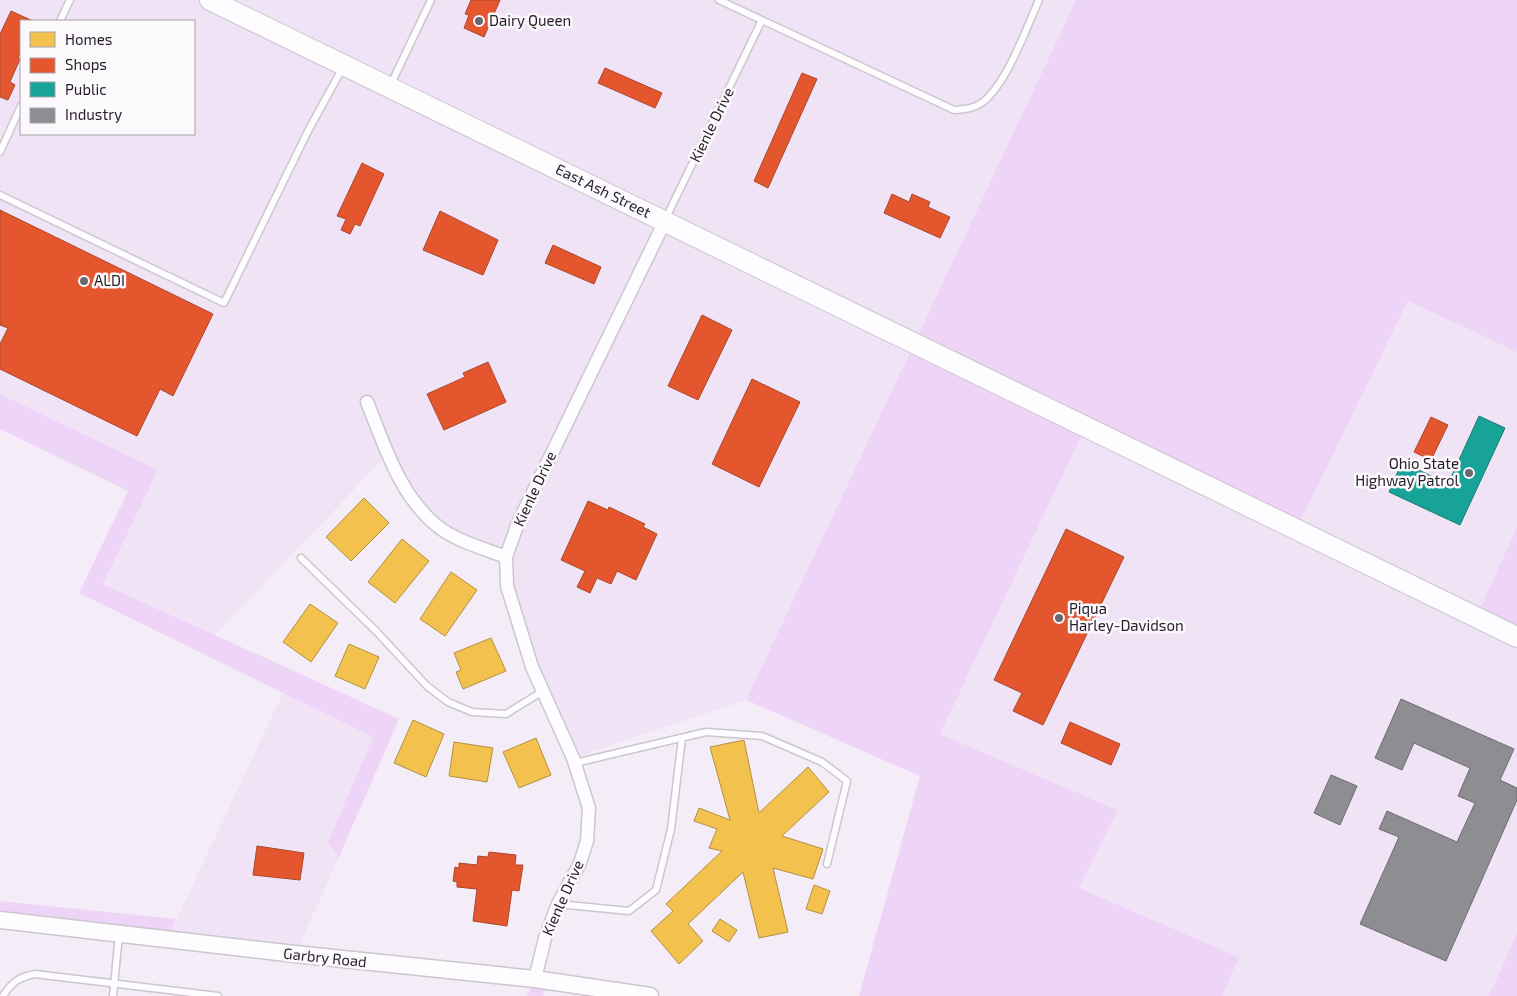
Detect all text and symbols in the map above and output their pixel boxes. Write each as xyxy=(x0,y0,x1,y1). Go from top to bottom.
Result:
place label: Dairy Queen xyxy=(489,11,571,30)
marker: Dairy Queen xyxy=(473,15,485,27)
legend xyxy=(20,20,195,135)
text: Homes xyxy=(65,30,112,48)
text: Shops xyxy=(65,55,107,73)
text: Public xyxy=(65,80,106,98)
street label: Kienle Drive xyxy=(685,84,737,165)
text: Industry xyxy=(65,105,122,123)
street label: East Ash Street xyxy=(553,159,654,221)
place label: ALDI xyxy=(94,271,125,289)
marker: ALDI xyxy=(78,275,90,287)
street label: Kienle Drive xyxy=(509,448,559,529)
place label: Ohio State Highway Patrol xyxy=(1355,454,1460,489)
marker: Ohio State Highway Patrol xyxy=(1463,467,1475,479)
place label: Piqua Harley-Davidson xyxy=(1069,599,1184,634)
marker: Piqua Harley-Davidson xyxy=(1053,612,1065,624)
street label: Kienle Drive xyxy=(537,857,587,938)
street label: Garbry Road xyxy=(283,944,368,970)

